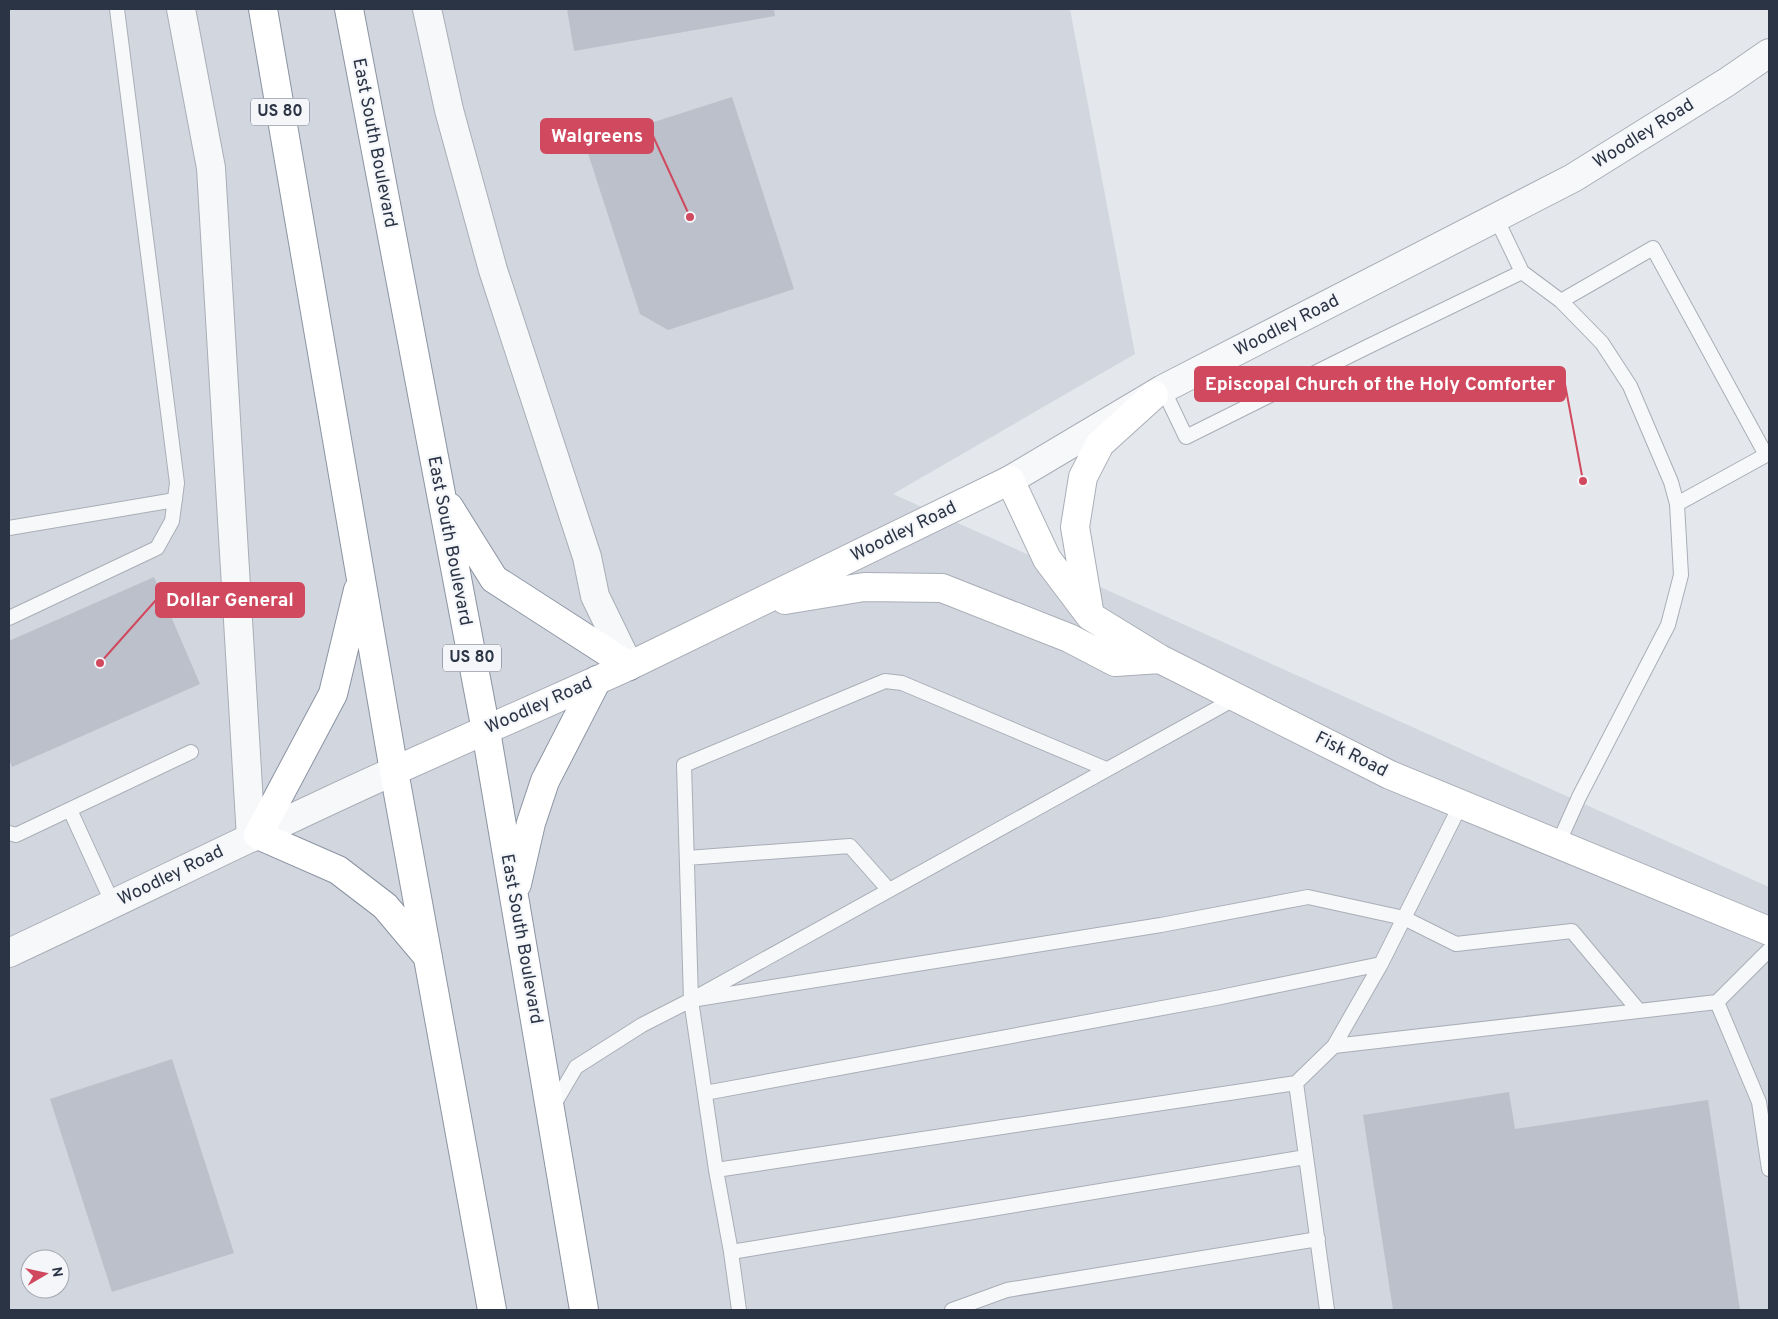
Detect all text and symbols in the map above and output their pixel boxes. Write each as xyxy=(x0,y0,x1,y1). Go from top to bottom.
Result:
street label: East South Boulevard xyxy=(346,56,402,230)
street label: Woodley Road xyxy=(1589,94,1699,174)
road number: US 80 xyxy=(251,98,309,125)
callout: Walgreens xyxy=(541,119,653,153)
text: Walgreens xyxy=(551,125,643,149)
street label: Woodley Road xyxy=(1231,290,1343,362)
callout: Episcopal Church of the Holy Comforter xyxy=(1195,367,1565,401)
text: Episcopal Church of the Holy Comforter xyxy=(1205,373,1555,397)
street label: East South Boulevard xyxy=(421,454,477,628)
street label: Woodley Road xyxy=(847,496,961,568)
callout: Dollar General xyxy=(156,583,304,617)
text: Dollar General xyxy=(166,589,294,613)
road number: US 80 xyxy=(443,644,501,671)
street label: Woodley Road xyxy=(482,672,596,740)
street label: Fisk Road xyxy=(1311,727,1391,783)
street label: Woodley Road xyxy=(114,840,228,912)
street label: East South Boulevard xyxy=(495,852,547,1026)
north arrow xyxy=(20,1249,70,1299)
text: N xyxy=(47,1266,66,1279)

